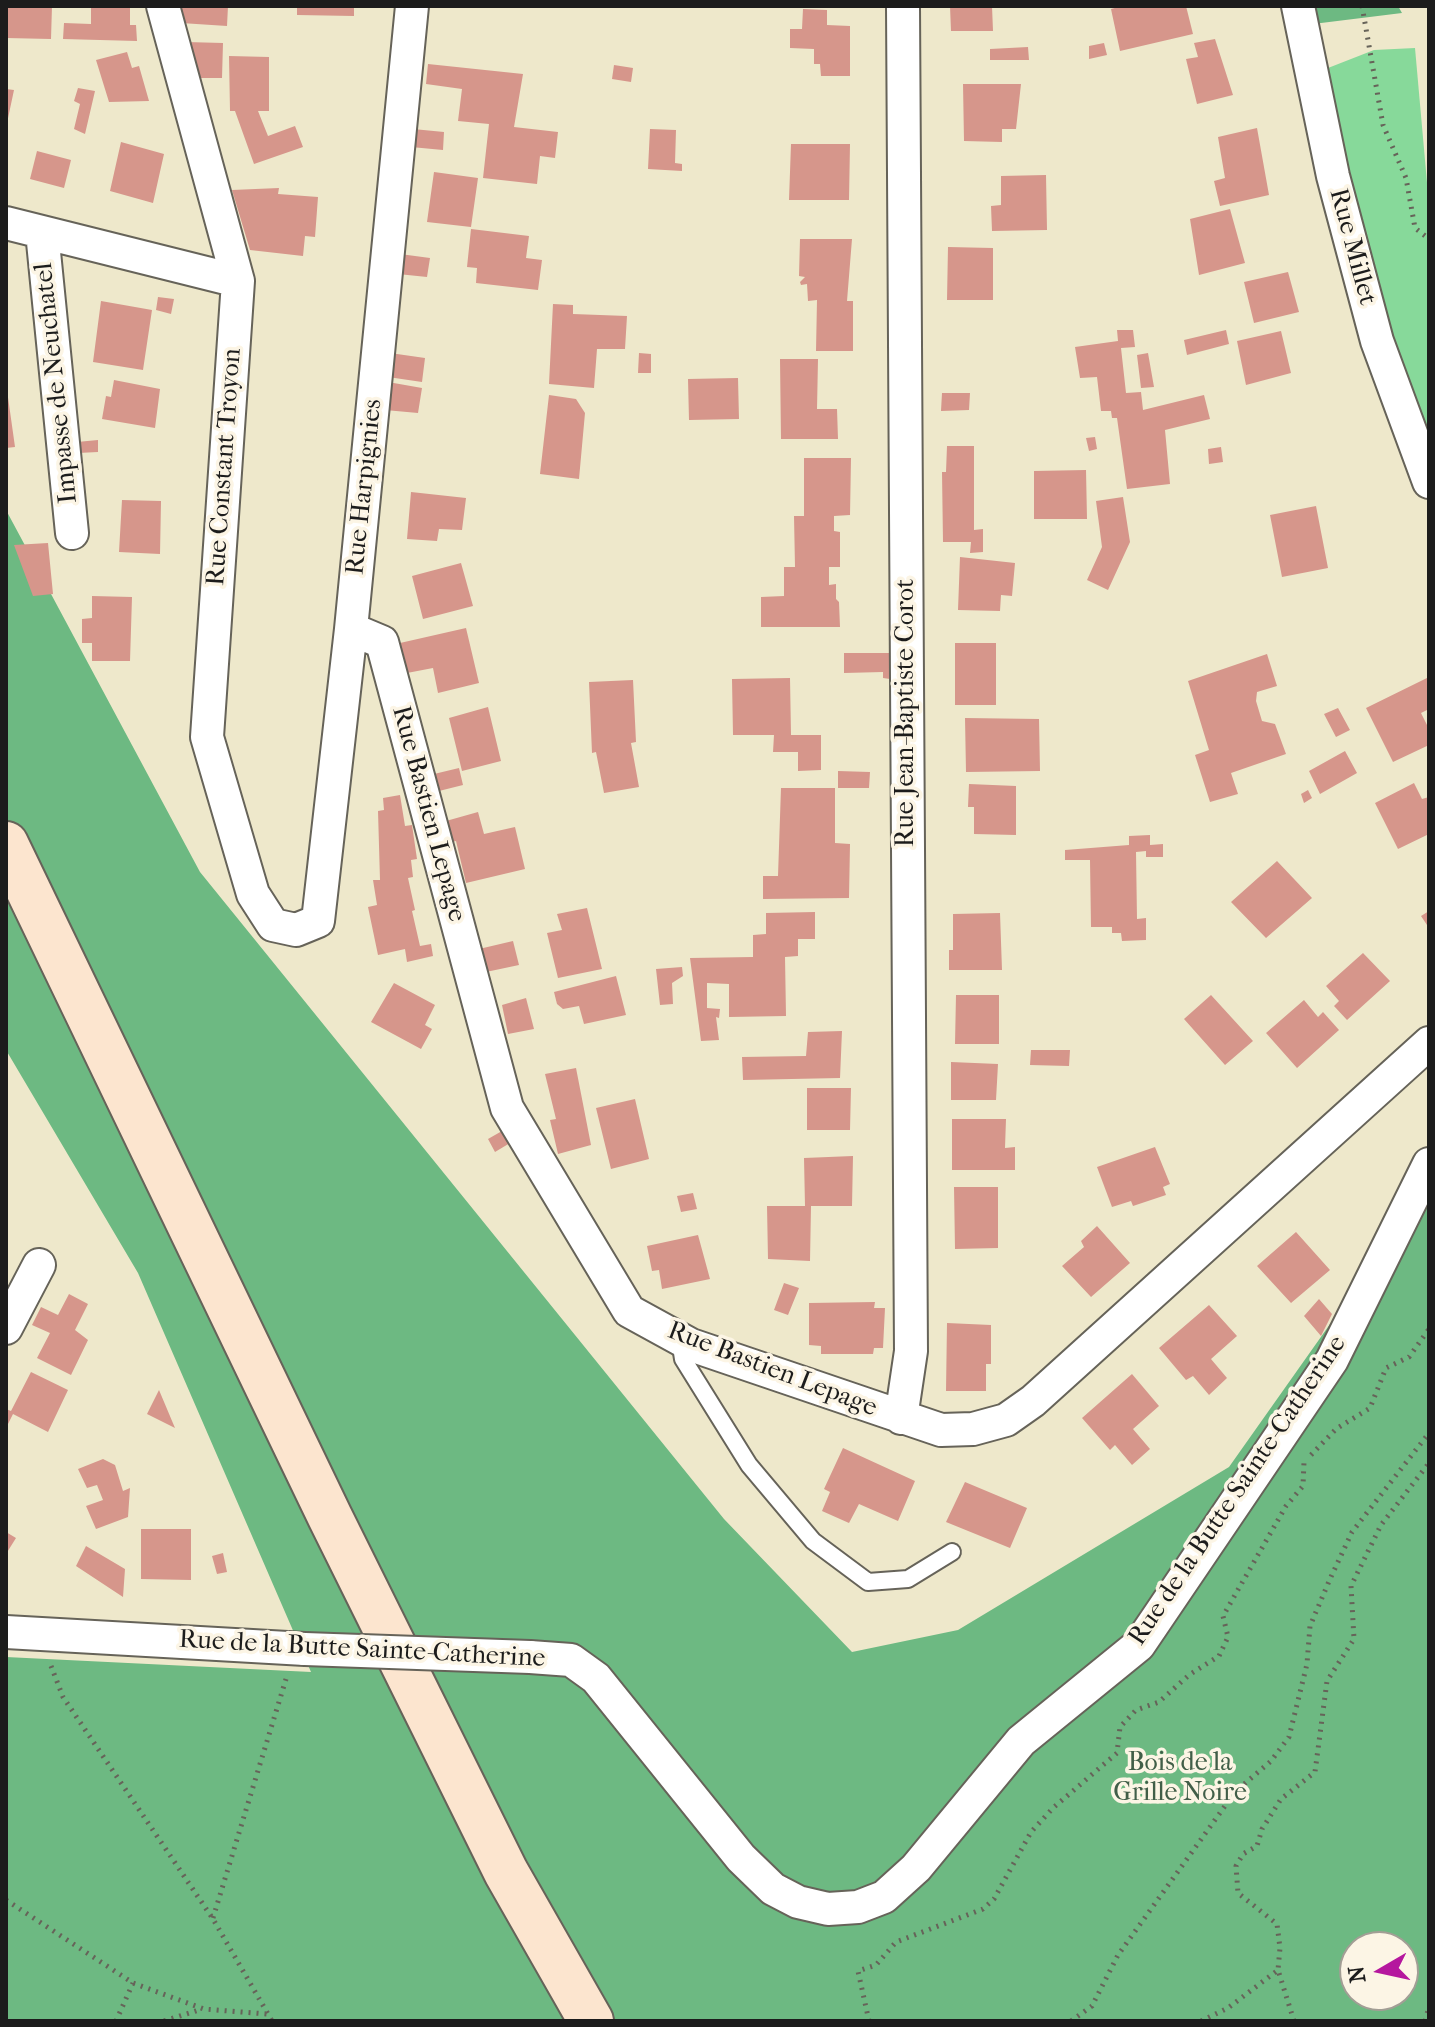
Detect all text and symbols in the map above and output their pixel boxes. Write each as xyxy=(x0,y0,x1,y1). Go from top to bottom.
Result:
street label: Rue Millet xyxy=(1321,185,1383,309)
street label: Impasse de Neuchatel xyxy=(29,261,85,505)
street label: Rue Constant Troyon xyxy=(201,347,249,587)
street label: Rue Harpignies xyxy=(340,398,390,576)
street label: Rue Jean-Baptiste Corot xyxy=(891,579,923,847)
street label: Rue Bastien Lepage xyxy=(384,703,472,925)
street label: Rue Bastien Lepage xyxy=(663,1316,881,1424)
street label: Rue de la Butte Sainte-Catherine xyxy=(1122,1330,1354,1652)
street label: Rue de la Butte Sainte-Catherine xyxy=(178,1625,546,1675)
park label: Bois de la Grille Noire xyxy=(1113,1748,1247,1810)
north arrow xyxy=(1339,1931,1419,2011)
text: N xyxy=(1343,1964,1371,1985)

